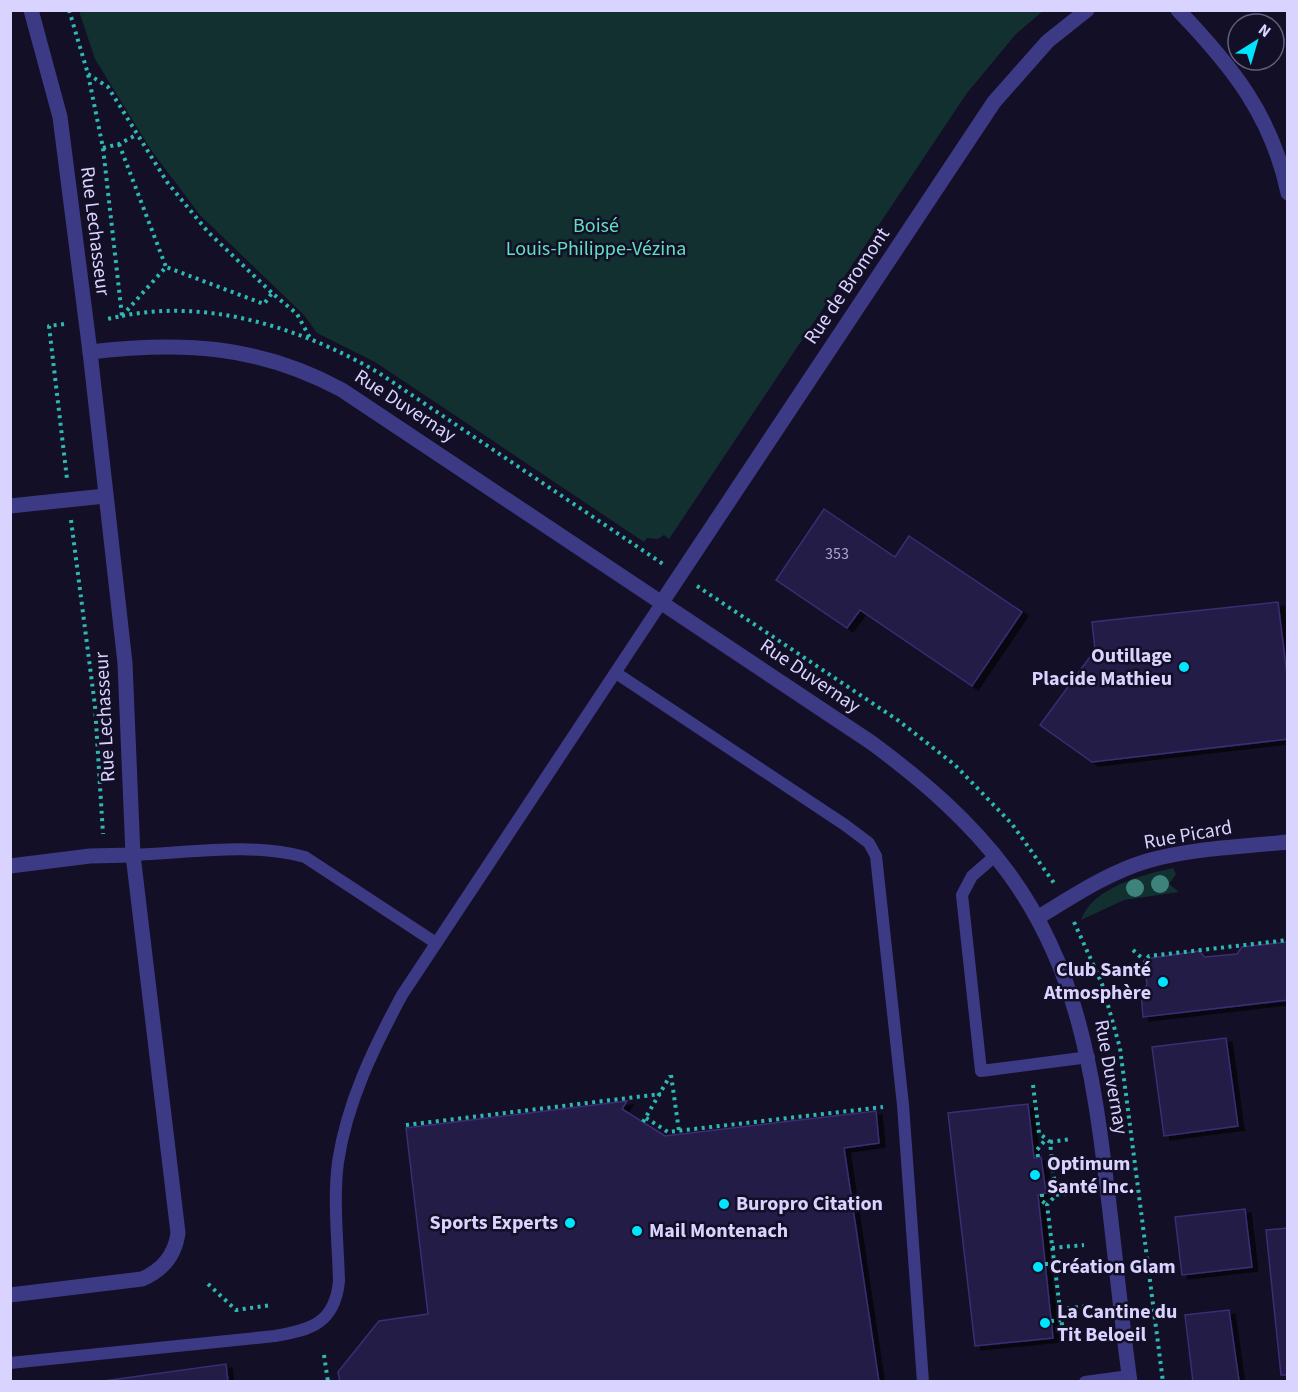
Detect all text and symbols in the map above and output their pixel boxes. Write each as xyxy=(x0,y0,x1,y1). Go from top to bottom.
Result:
north arrow xyxy=(1226,12,1286,72)
text: N xyxy=(1254,19,1275,43)
street label: Rue Lechasseur xyxy=(73,165,117,297)
park label: Boisé Louis-Philippe-Vézina xyxy=(506,212,686,263)
street label: Rue de Bromont xyxy=(797,222,897,350)
street label: Rue Duvernay xyxy=(349,363,462,450)
house number: 353 xyxy=(825,543,849,565)
street label: Rue Duvernay xyxy=(754,632,866,720)
place label: Outillage Placide Mathieu xyxy=(1031,642,1172,693)
street label: Rue Lechasseur xyxy=(88,651,122,783)
marker: Outillage Placide Mathieu xyxy=(1177,660,1191,674)
street label: Rue Picard xyxy=(1142,813,1234,857)
place label: Club Santé Atmosphère xyxy=(1043,956,1151,1007)
marker: Club Santé Atmosphère xyxy=(1156,975,1170,989)
street label: Rue Duvernay xyxy=(1087,1018,1135,1137)
place label: Optimum Santé Inc. xyxy=(1047,1150,1135,1201)
marker: Optimum Santé Inc. xyxy=(1028,1168,1042,1182)
place label: Buropro Citation xyxy=(736,1190,883,1218)
marker: Buropro Citation xyxy=(717,1197,731,1211)
place label: Sports Experts xyxy=(430,1209,558,1237)
marker: Sports Experts xyxy=(563,1216,577,1230)
place label: Mail Montenach xyxy=(649,1217,788,1245)
marker: Mail Montenach xyxy=(630,1224,644,1238)
place label: Création Glam xyxy=(1050,1253,1176,1281)
marker: Création Glam xyxy=(1031,1260,1045,1274)
place label: La Cantine du Tit Beloeil xyxy=(1057,1298,1177,1349)
marker: La Cantine du Tit Beloeil xyxy=(1038,1316,1052,1330)

